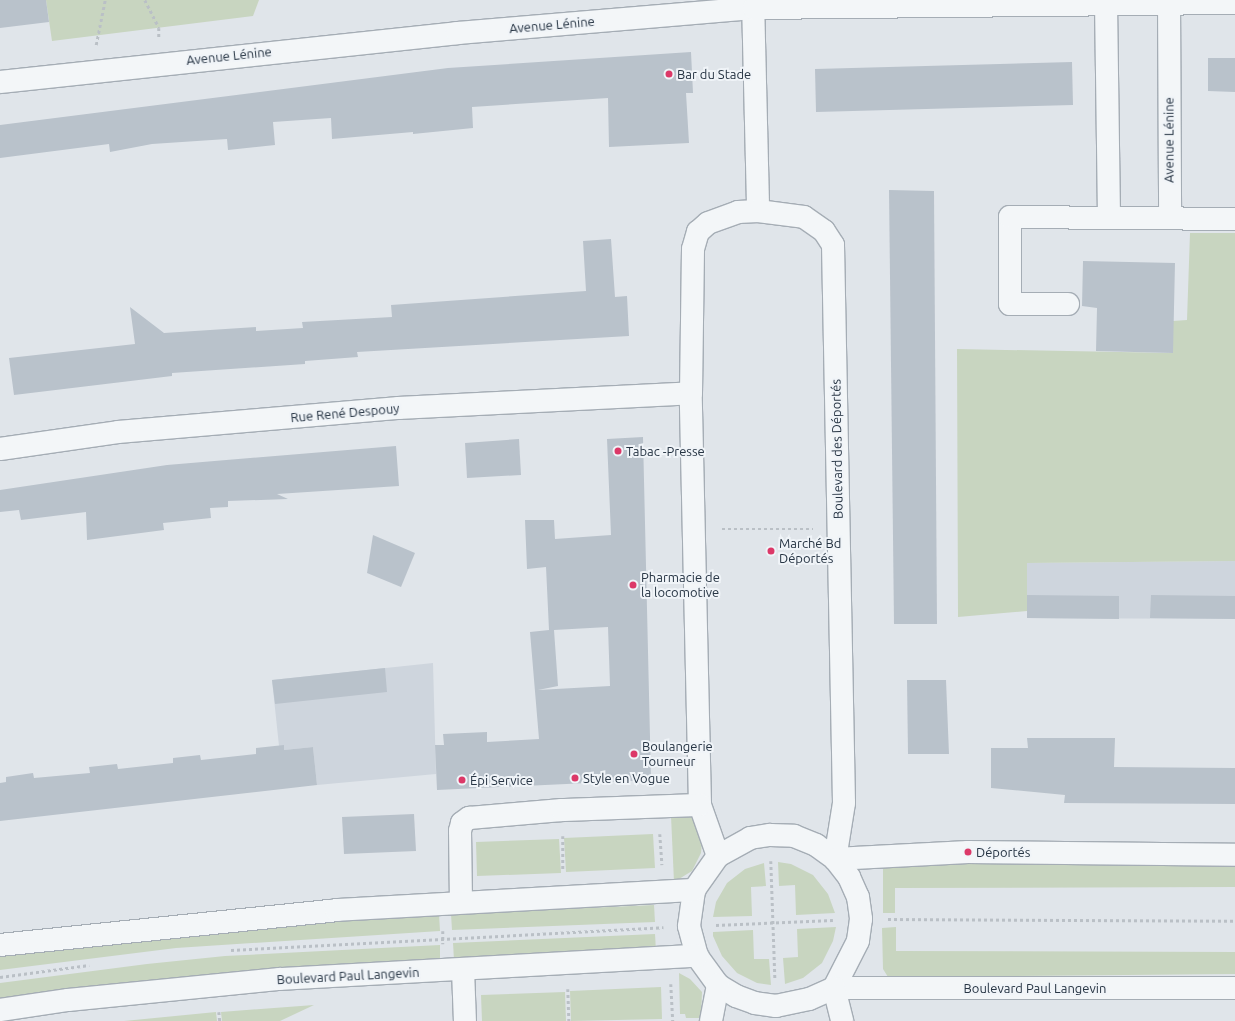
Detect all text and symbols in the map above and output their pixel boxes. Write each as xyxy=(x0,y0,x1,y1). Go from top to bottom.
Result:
street label: Avenue Lénine xyxy=(509,13,595,37)
street label: Avenue Lénine xyxy=(186,44,272,68)
place label: Bar du Stade xyxy=(677,66,751,82)
marker: Bar du Stade xyxy=(664,69,674,79)
street label: Avenue Lénine xyxy=(1161,97,1177,183)
street label: Boulevard des Déportés xyxy=(828,379,846,519)
street label: Rue René Despouy xyxy=(290,400,400,426)
place label: Tabac -Presse xyxy=(626,443,705,459)
marker: Tabac -Presse xyxy=(613,446,623,456)
place label: Marché Bd Déportés xyxy=(779,536,841,567)
marker: Marché Bd Déportés xyxy=(766,546,776,556)
place label: Pharmacie de la locomotive xyxy=(641,570,720,601)
marker: Pharmacie de la locomotive xyxy=(628,580,638,590)
place label: Boulangerie Tourneur xyxy=(642,739,713,770)
marker: Boulangerie Tourneur xyxy=(629,749,639,759)
place label: Style en Vogue xyxy=(583,770,670,786)
place label: Épi Service xyxy=(470,772,533,788)
marker: Style en Vogue xyxy=(570,773,580,783)
marker: Épi Service xyxy=(457,775,467,785)
place label: Déportés xyxy=(976,844,1030,860)
marker: Déportés xyxy=(963,847,973,857)
street label: Boulevard Paul Langevin xyxy=(276,964,420,988)
street label: Boulevard Paul Langevin xyxy=(964,980,1106,996)

